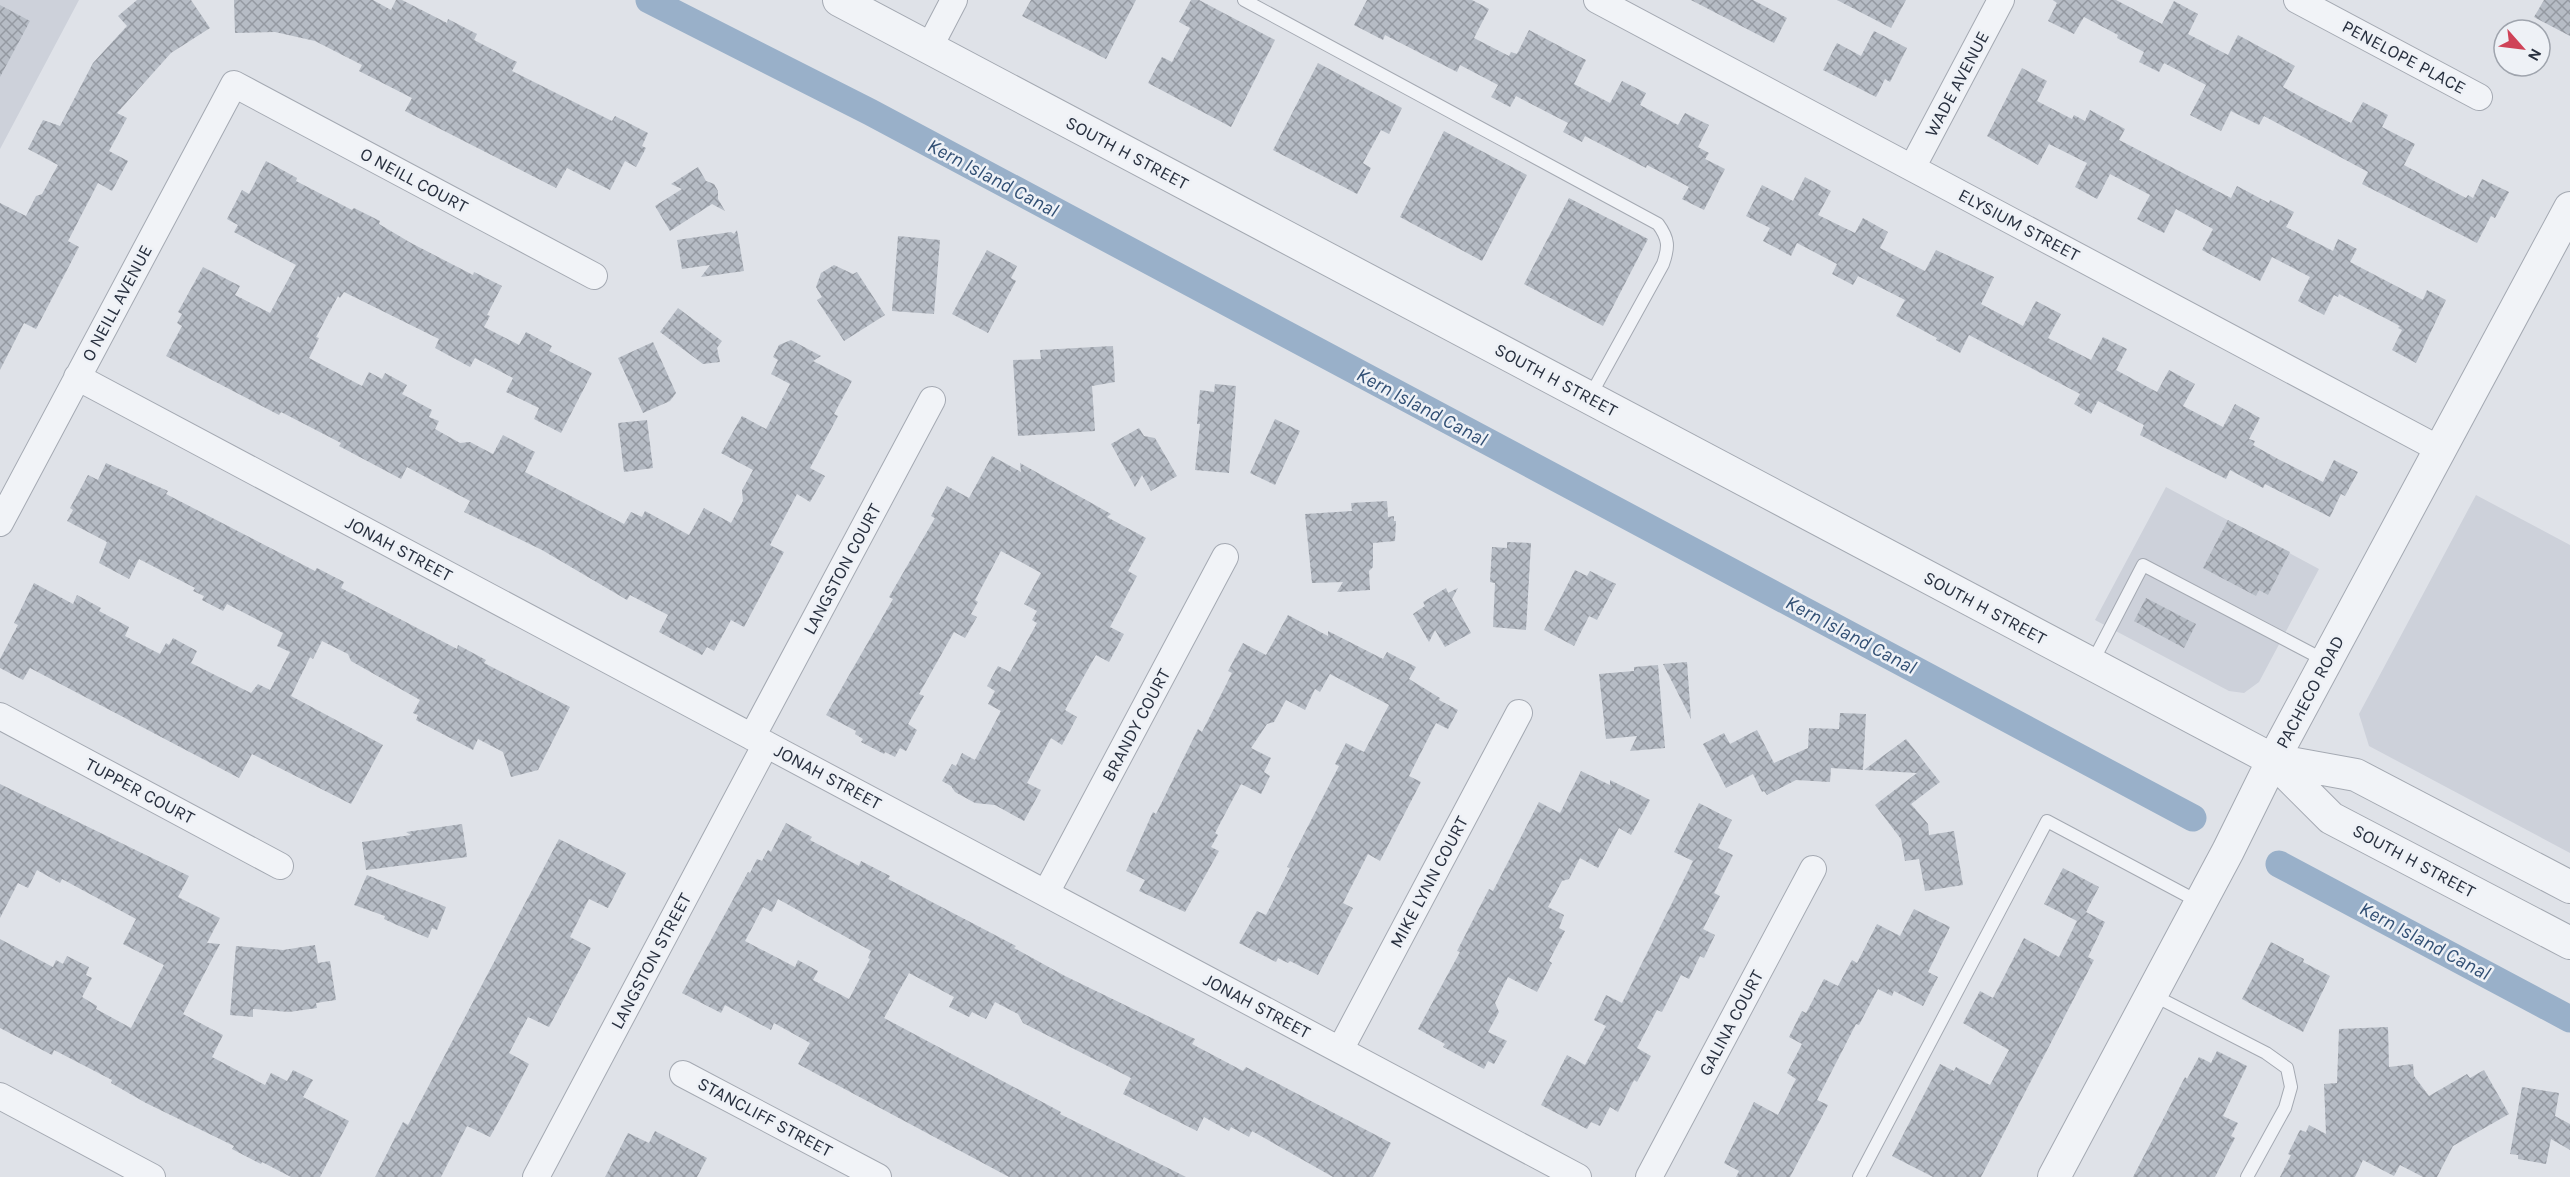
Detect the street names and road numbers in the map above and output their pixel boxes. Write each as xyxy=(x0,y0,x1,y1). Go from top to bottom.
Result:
street label: PENELOPE PLACE xyxy=(2338,15,2470,99)
street label: WADE AVENUE xyxy=(1920,27,1994,141)
street label: SOUTH H STREET xyxy=(1062,111,1192,195)
street label: O NEILL COURT xyxy=(356,142,472,218)
street label: ELYSIUM STREET xyxy=(1955,184,2083,266)
street label: O NEILL AVENUE xyxy=(77,241,157,365)
street label: SOUTH H STREET xyxy=(1491,338,1621,422)
street label: LANGSTON COURT xyxy=(798,500,886,638)
street label: JONAH STREET xyxy=(342,512,456,586)
street label: SOUTH H STREET xyxy=(1920,566,2050,650)
street label: PACHECO ROAD xyxy=(2271,632,2349,752)
street label: BRANDY COURT xyxy=(1097,665,1175,785)
street label: JONAH STREET xyxy=(771,740,885,814)
street label: TUPPER COURT xyxy=(82,753,198,829)
street label: MIKE LYNN COURT xyxy=(1385,812,1473,952)
street label: SOUTH H STREET xyxy=(2349,819,2479,903)
street label: LANGSTON STREET xyxy=(606,889,696,1033)
street label: GALINA COURT xyxy=(1694,966,1768,1080)
street label: JONAH STREET xyxy=(1200,969,1314,1043)
street label: STANCLIFF STREET xyxy=(694,1072,836,1162)

